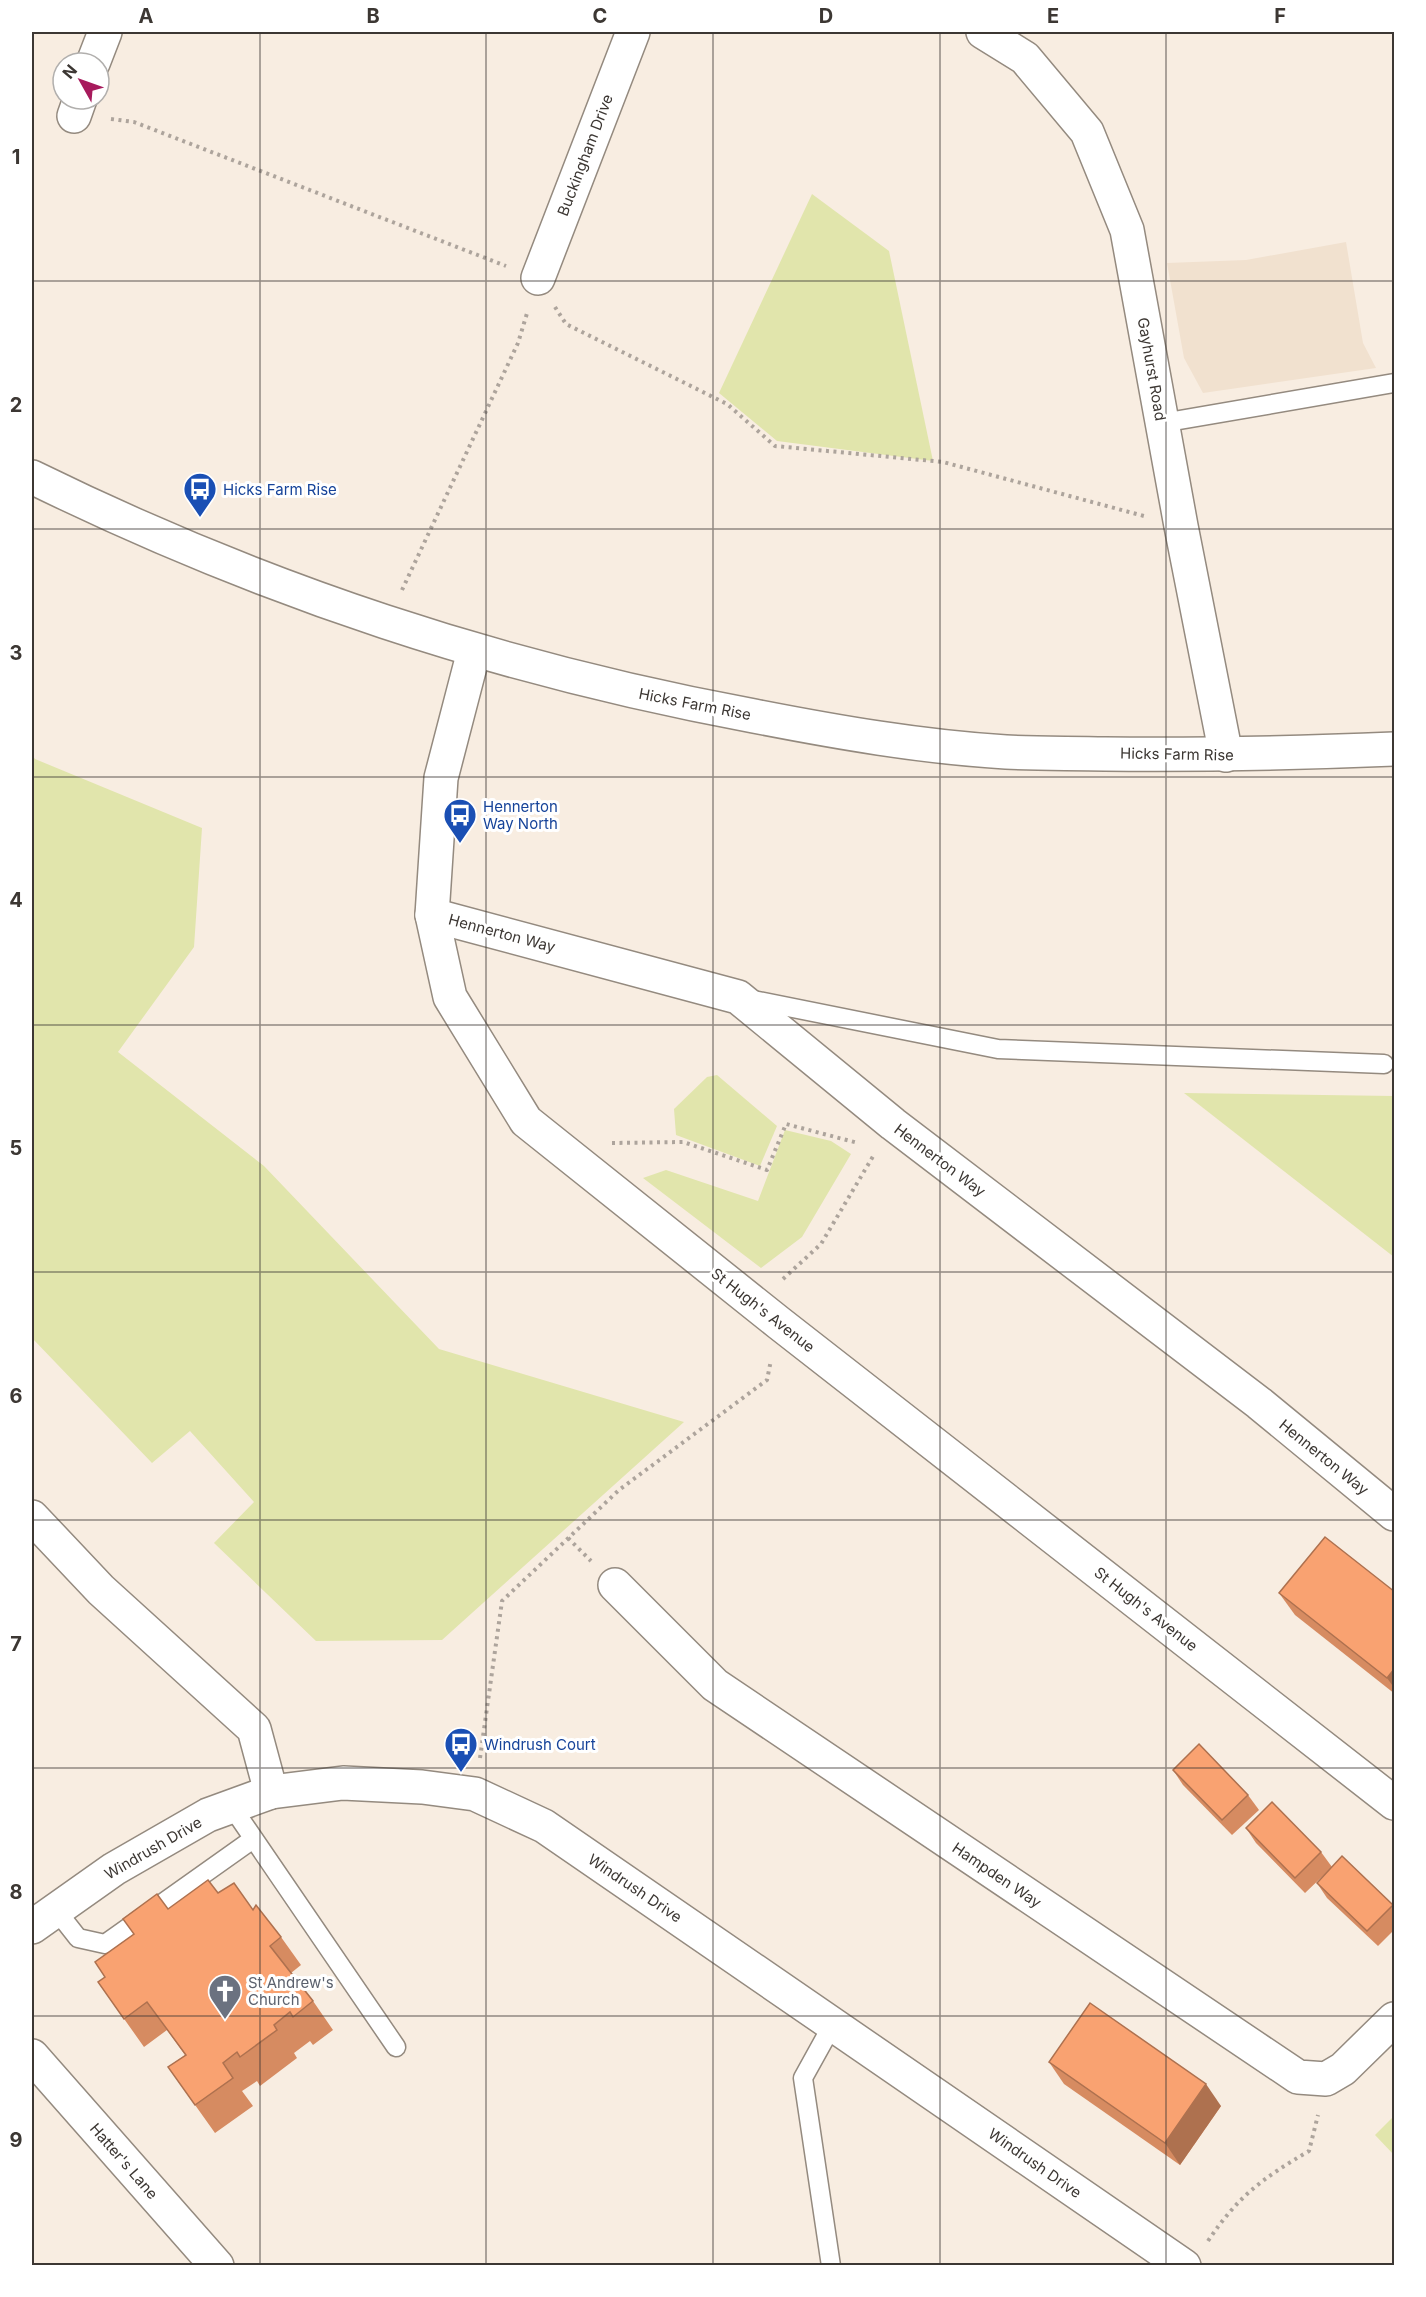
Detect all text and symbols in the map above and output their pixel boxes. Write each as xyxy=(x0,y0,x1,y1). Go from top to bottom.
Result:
text: A xyxy=(139,4,154,28)
text: B xyxy=(366,4,380,28)
text: C xyxy=(593,4,607,28)
text: D xyxy=(819,4,833,28)
text: E xyxy=(1047,4,1059,28)
text: F xyxy=(1274,4,1286,28)
north arrow xyxy=(51,51,111,111)
text: N xyxy=(58,60,81,82)
street label: Buckingham Drive xyxy=(553,91,617,219)
text: 1 xyxy=(12,145,20,169)
street label: Gayhurst Road xyxy=(1134,316,1170,422)
text: 2 xyxy=(10,393,22,417)
bus stop icon: Hicks Farm Rise xyxy=(182,471,218,518)
place label: Hicks Farm Rise xyxy=(223,480,337,499)
text: 3 xyxy=(10,641,22,665)
street label: Hicks Farm Rise xyxy=(637,684,753,724)
street label: Hicks Farm Rise xyxy=(1120,744,1234,764)
bus stop icon: Hennerton Way North xyxy=(442,797,478,844)
place label: Hennerton Way North xyxy=(483,797,558,833)
text: 4 xyxy=(9,888,23,912)
street label: Hennerton Way xyxy=(447,910,558,957)
street label: Hennerton Way xyxy=(890,1119,990,1201)
text: 5 xyxy=(10,1136,22,1160)
street label: St Hugh's Avenue xyxy=(707,1264,819,1356)
text: 6 xyxy=(10,1384,23,1408)
street label: Hennerton Way xyxy=(1275,1415,1373,1499)
street label: St Hugh's Avenue xyxy=(1090,1563,1202,1655)
text: 7 xyxy=(10,1632,22,1656)
bus stop icon: Windrush Court xyxy=(443,1726,479,1773)
place label: Windrush Court xyxy=(484,1735,596,1754)
street label: Windrush Drive xyxy=(101,1812,205,1884)
street label: Hampden Way xyxy=(949,1838,1046,1912)
street label: Windrush Drive xyxy=(584,1850,686,1926)
text: 8 xyxy=(9,1880,23,1904)
church icon: St Andrew's Church xyxy=(207,1973,243,2020)
place label: St Andrew's Church xyxy=(248,1973,334,2009)
street label: Hatter's Lane xyxy=(86,2119,162,2203)
street label: Windrush Drive xyxy=(985,2124,1085,2202)
text: 9 xyxy=(10,2128,23,2152)

